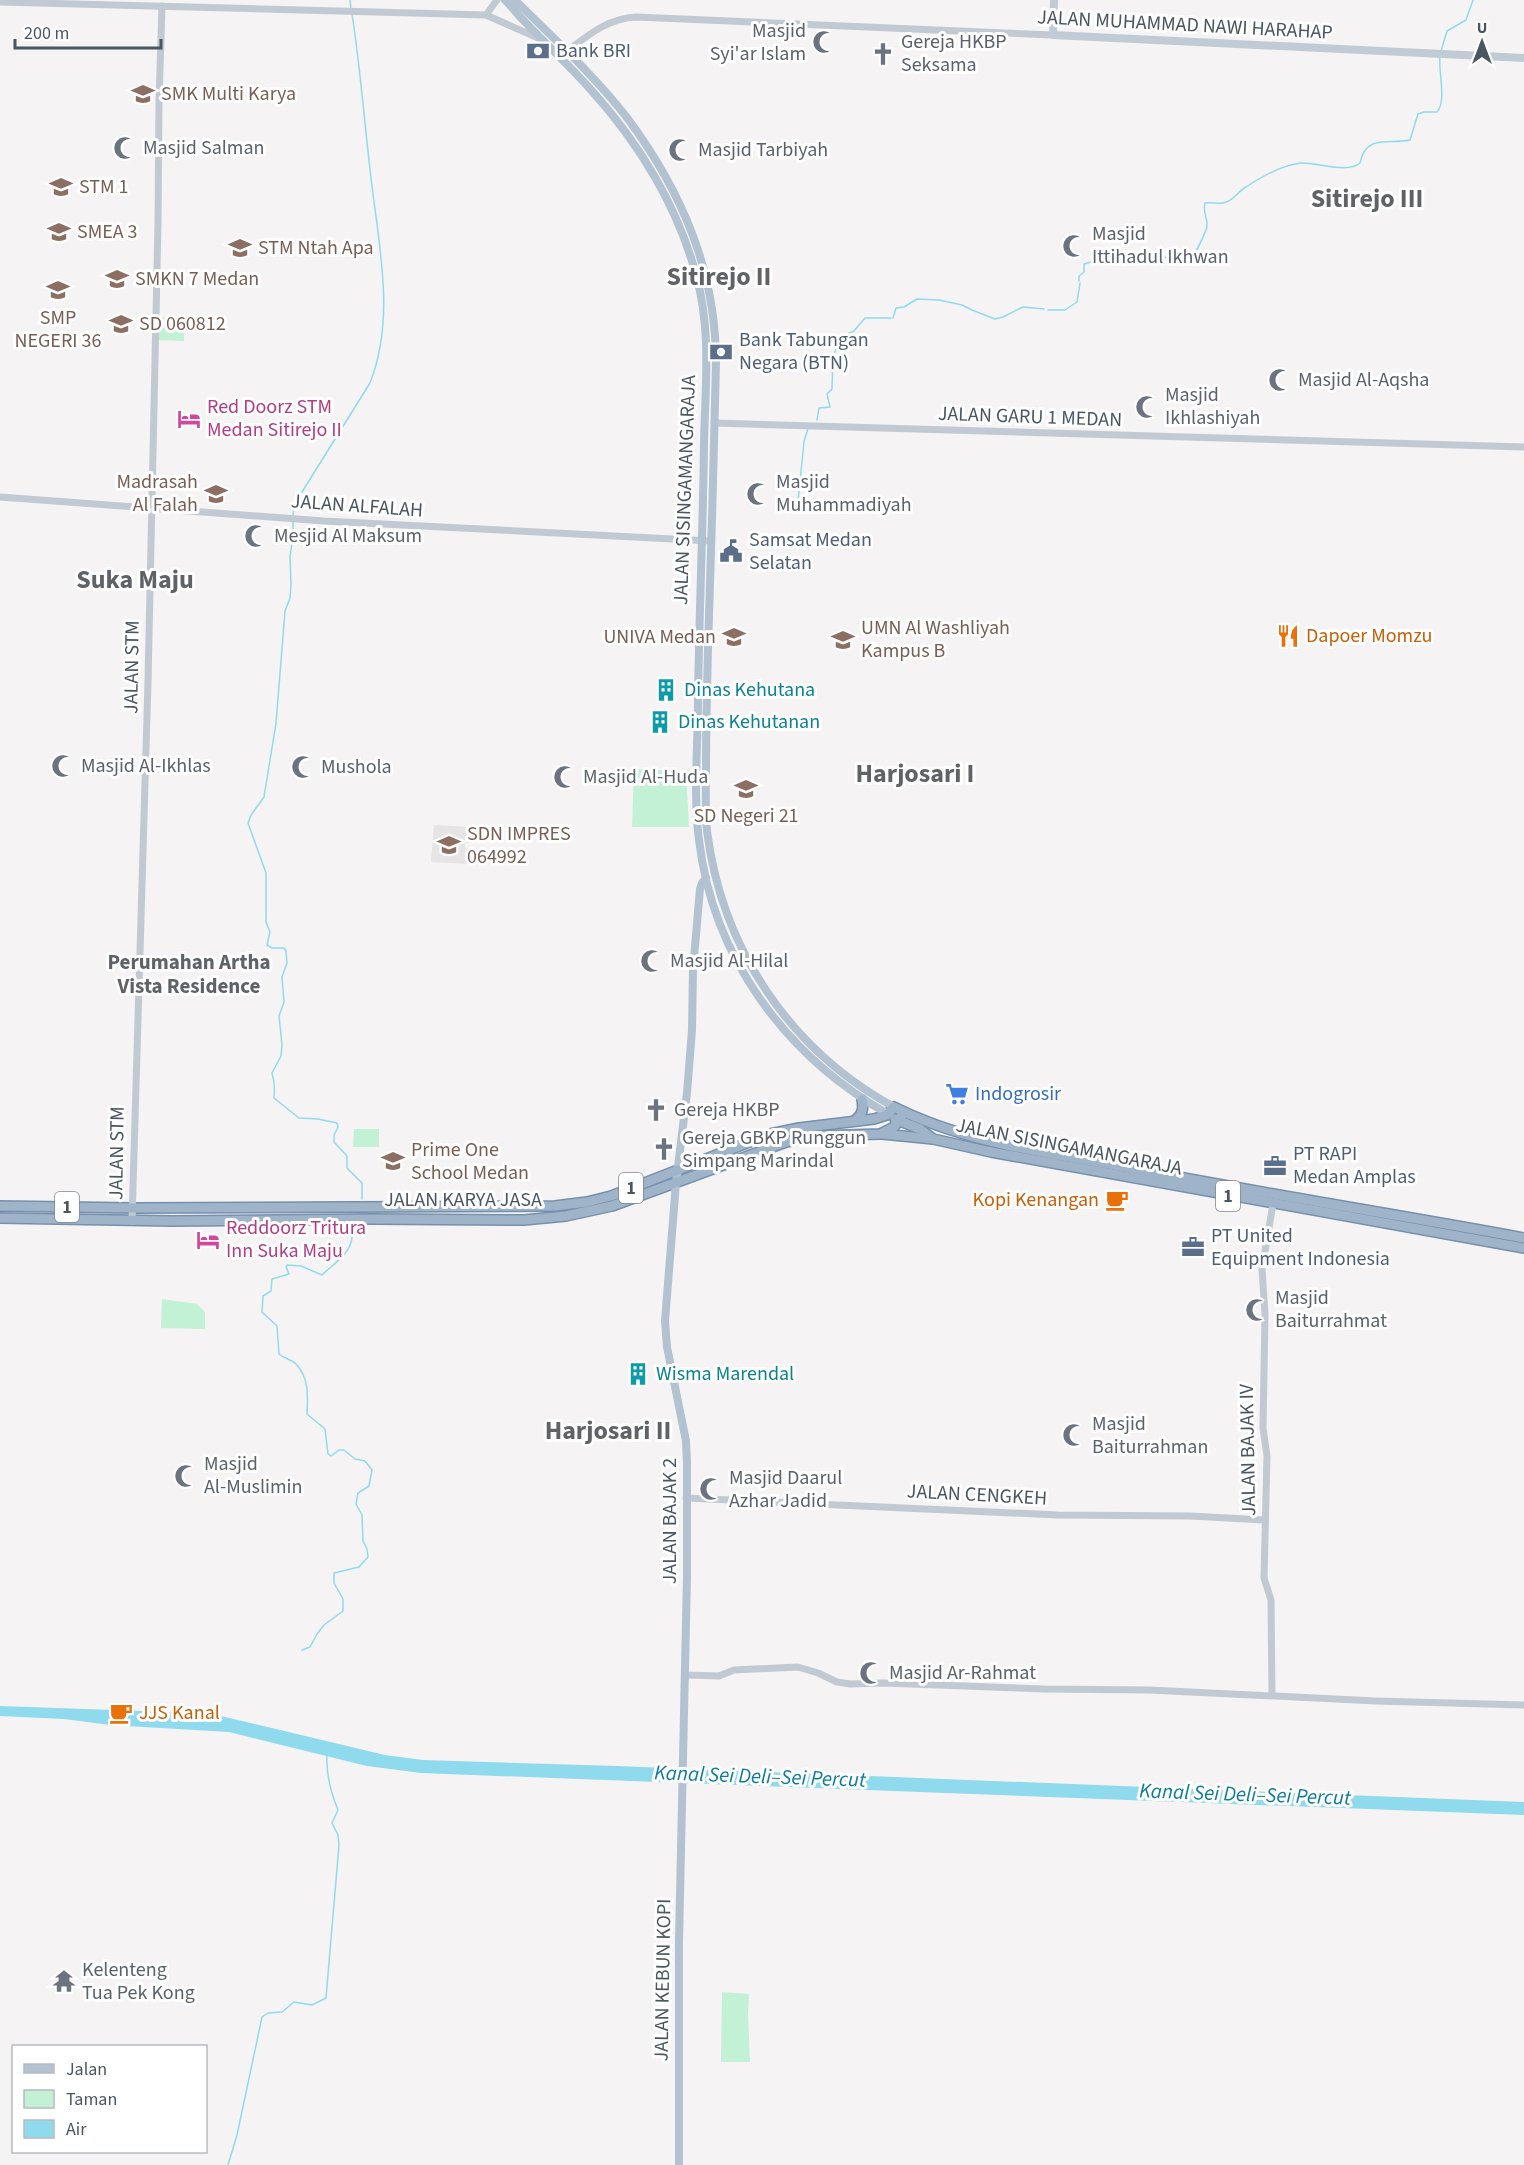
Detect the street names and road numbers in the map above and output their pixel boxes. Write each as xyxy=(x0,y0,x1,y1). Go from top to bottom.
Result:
street label: JALAN MUHAMMAD NAWI HARAHAP xyxy=(1037,3,1333,47)
street label: JALAN SISINGAMANGARAJA xyxy=(667,374,703,605)
street label: JALAN GARU 1 MEDAN xyxy=(937,400,1123,434)
street label: JALAN ALFALAH xyxy=(290,487,424,525)
street label: JALAN STM xyxy=(117,620,147,714)
street label: JALAN STM xyxy=(102,1106,132,1200)
street label: JALAN SISINGAMANGARAJA xyxy=(953,1111,1185,1183)
road number: 1 xyxy=(619,1173,643,1203)
road number: 1 xyxy=(1216,1181,1240,1211)
street label: JALAN KARYA JASA xyxy=(384,1186,542,1214)
road number: 1 xyxy=(55,1192,79,1222)
street label: JALAN BAJAK IV xyxy=(1233,1383,1263,1516)
street label: JALAN BAJAK 2 xyxy=(656,1458,684,1584)
street label: JALAN CENGKEH xyxy=(906,1477,1048,1513)
street label: JALAN KEBUN KOPI xyxy=(648,1898,678,2062)

